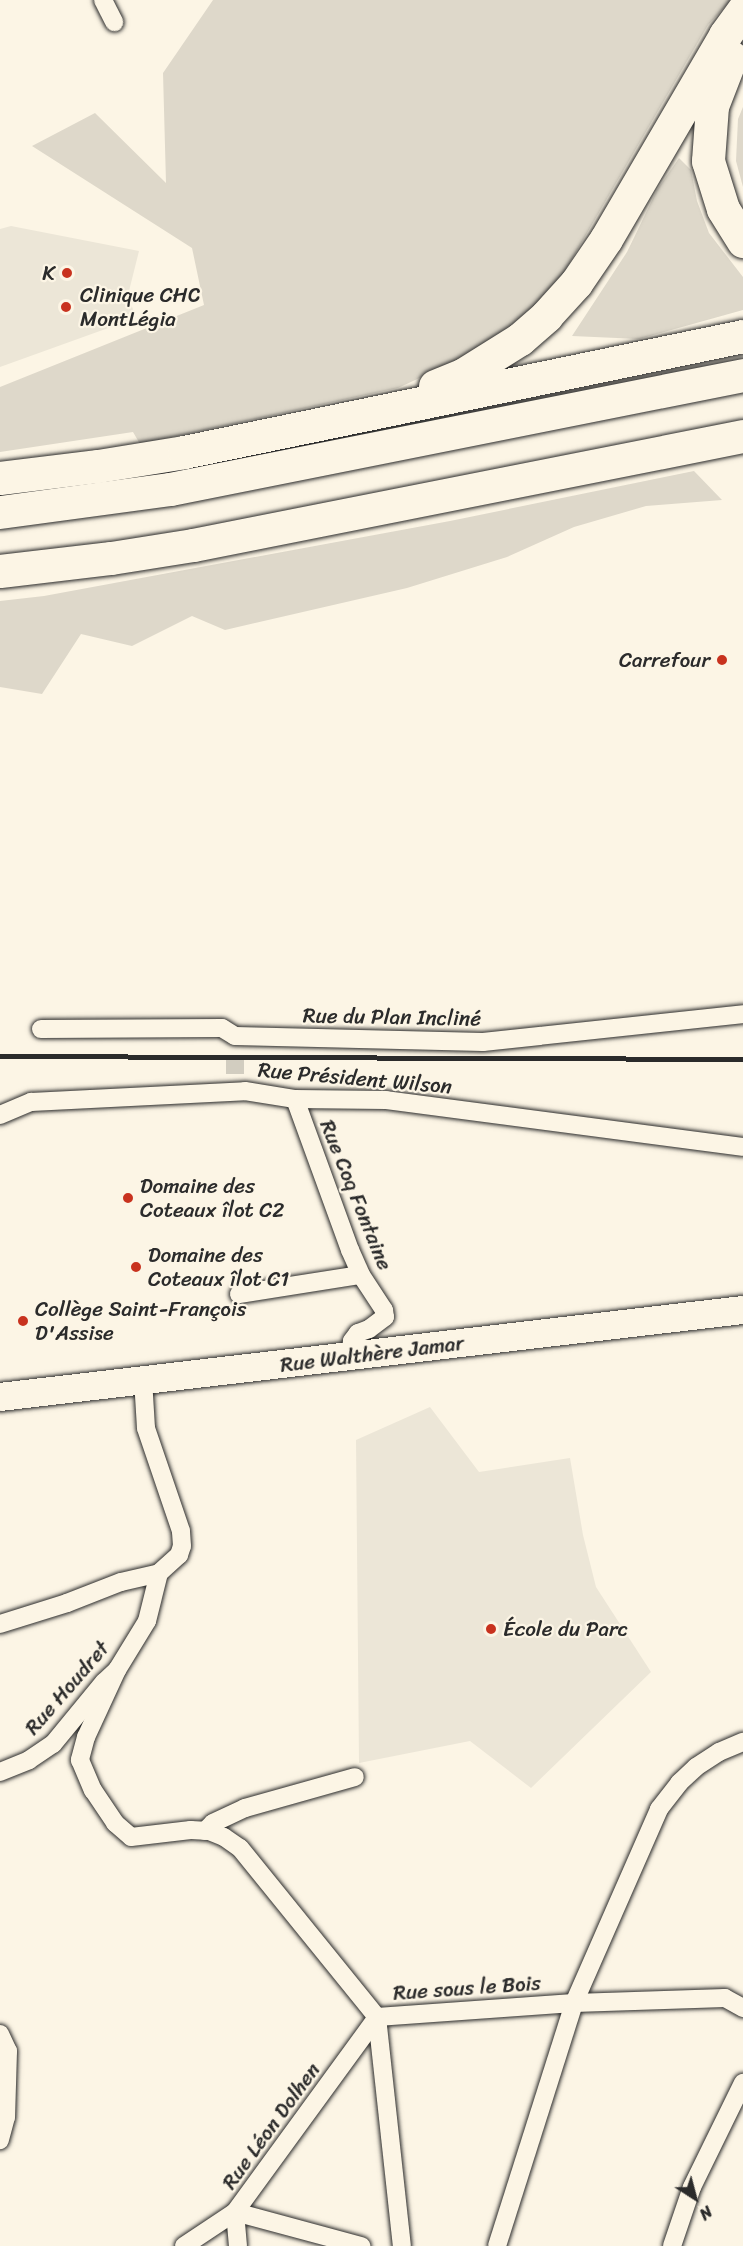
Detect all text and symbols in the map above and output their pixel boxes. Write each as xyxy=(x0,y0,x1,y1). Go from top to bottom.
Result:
place label: K xyxy=(42,260,55,286)
marker: K xyxy=(60,266,74,280)
place label: Clinique CHC MontLégia xyxy=(80,282,200,332)
marker: Clinique CHC MontLégia xyxy=(57,298,75,316)
place label: Carrefour xyxy=(619,647,710,673)
marker: Carrefour xyxy=(715,653,729,667)
street label: Rue du Plan Incliné xyxy=(303,1003,481,1031)
street label: Rue Président Wilson xyxy=(257,1057,453,1099)
street label: Rue Coq Fontaine xyxy=(314,1116,398,1274)
place label: Domaine des Coteaux îlot C2 xyxy=(140,1173,284,1223)
marker: Domaine des Coteaux îlot C2 xyxy=(121,1191,135,1205)
place label: Domaine des Coteaux îlot C1 xyxy=(148,1242,289,1292)
marker: Domaine des Coteaux îlot C1 xyxy=(129,1260,143,1274)
place label: Collège Saint-François D'Assise xyxy=(35,1296,247,1346)
marker: Collège Saint-François D'Assise xyxy=(16,1314,30,1328)
street label: Rue Walthère Jamar xyxy=(279,1330,465,1378)
place label: École du Parc xyxy=(503,1616,628,1642)
marker: École du Parc xyxy=(484,1622,498,1636)
street label: Rue Houdret xyxy=(20,1636,114,1740)
street label: Rue sous le Bois xyxy=(392,1970,542,2006)
street label: Rue Léon Dolhen xyxy=(217,2058,325,2194)
north arrow xyxy=(665,2168,725,2228)
text: N xyxy=(693,2198,719,2228)

